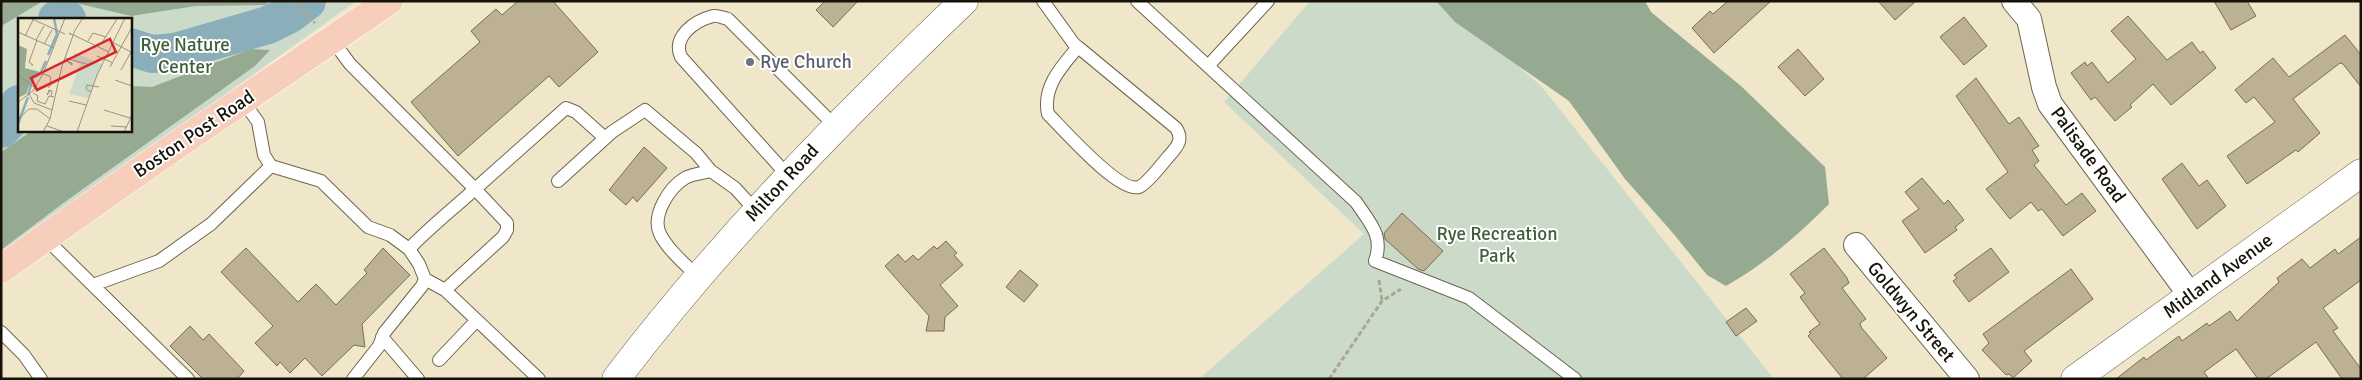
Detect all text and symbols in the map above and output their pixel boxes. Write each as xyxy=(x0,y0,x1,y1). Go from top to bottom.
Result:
inset map xyxy=(18,18,131,131)
park label: Rye Nature Center xyxy=(140,33,230,79)
place label: Rye Church xyxy=(760,50,852,74)
marker: Rye Church xyxy=(744,56,756,68)
street label: Boston Post Road xyxy=(129,85,259,183)
street label: Palisade Road xyxy=(2045,102,2131,208)
street label: Milton Road xyxy=(740,139,824,227)
park label: Rye Recreation Park xyxy=(1436,222,1558,268)
street label: Midland Avenue xyxy=(2158,228,2278,324)
street label: Goldwyn Street xyxy=(1862,257,1960,368)

